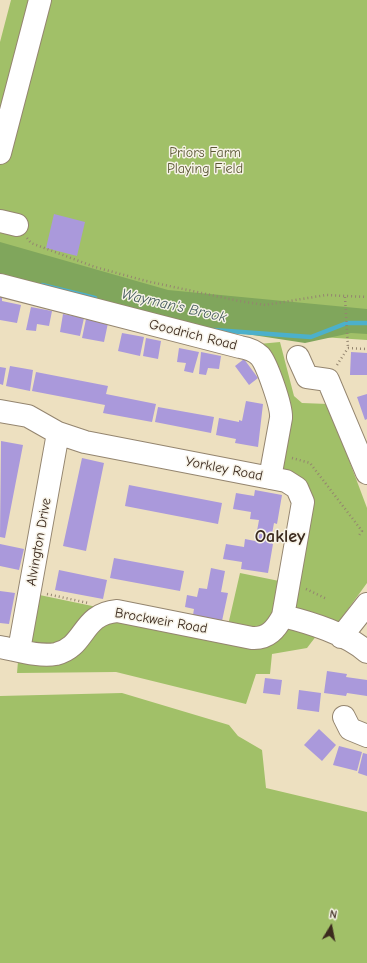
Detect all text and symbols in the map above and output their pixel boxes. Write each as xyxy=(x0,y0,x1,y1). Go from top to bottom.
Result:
park label: Priors Farm Playing Field xyxy=(167,145,243,178)
water label: Wayman's Brook xyxy=(120,285,228,327)
street label: Goodrich Road xyxy=(147,316,239,354)
street label: Yorkley Road xyxy=(184,453,264,485)
street label: Alvington Drive xyxy=(23,497,55,587)
district label: Oakley xyxy=(255,526,305,548)
street label: Brockweir Road xyxy=(113,605,209,637)
north arrow xyxy=(311,907,351,947)
text: N xyxy=(329,908,338,922)

